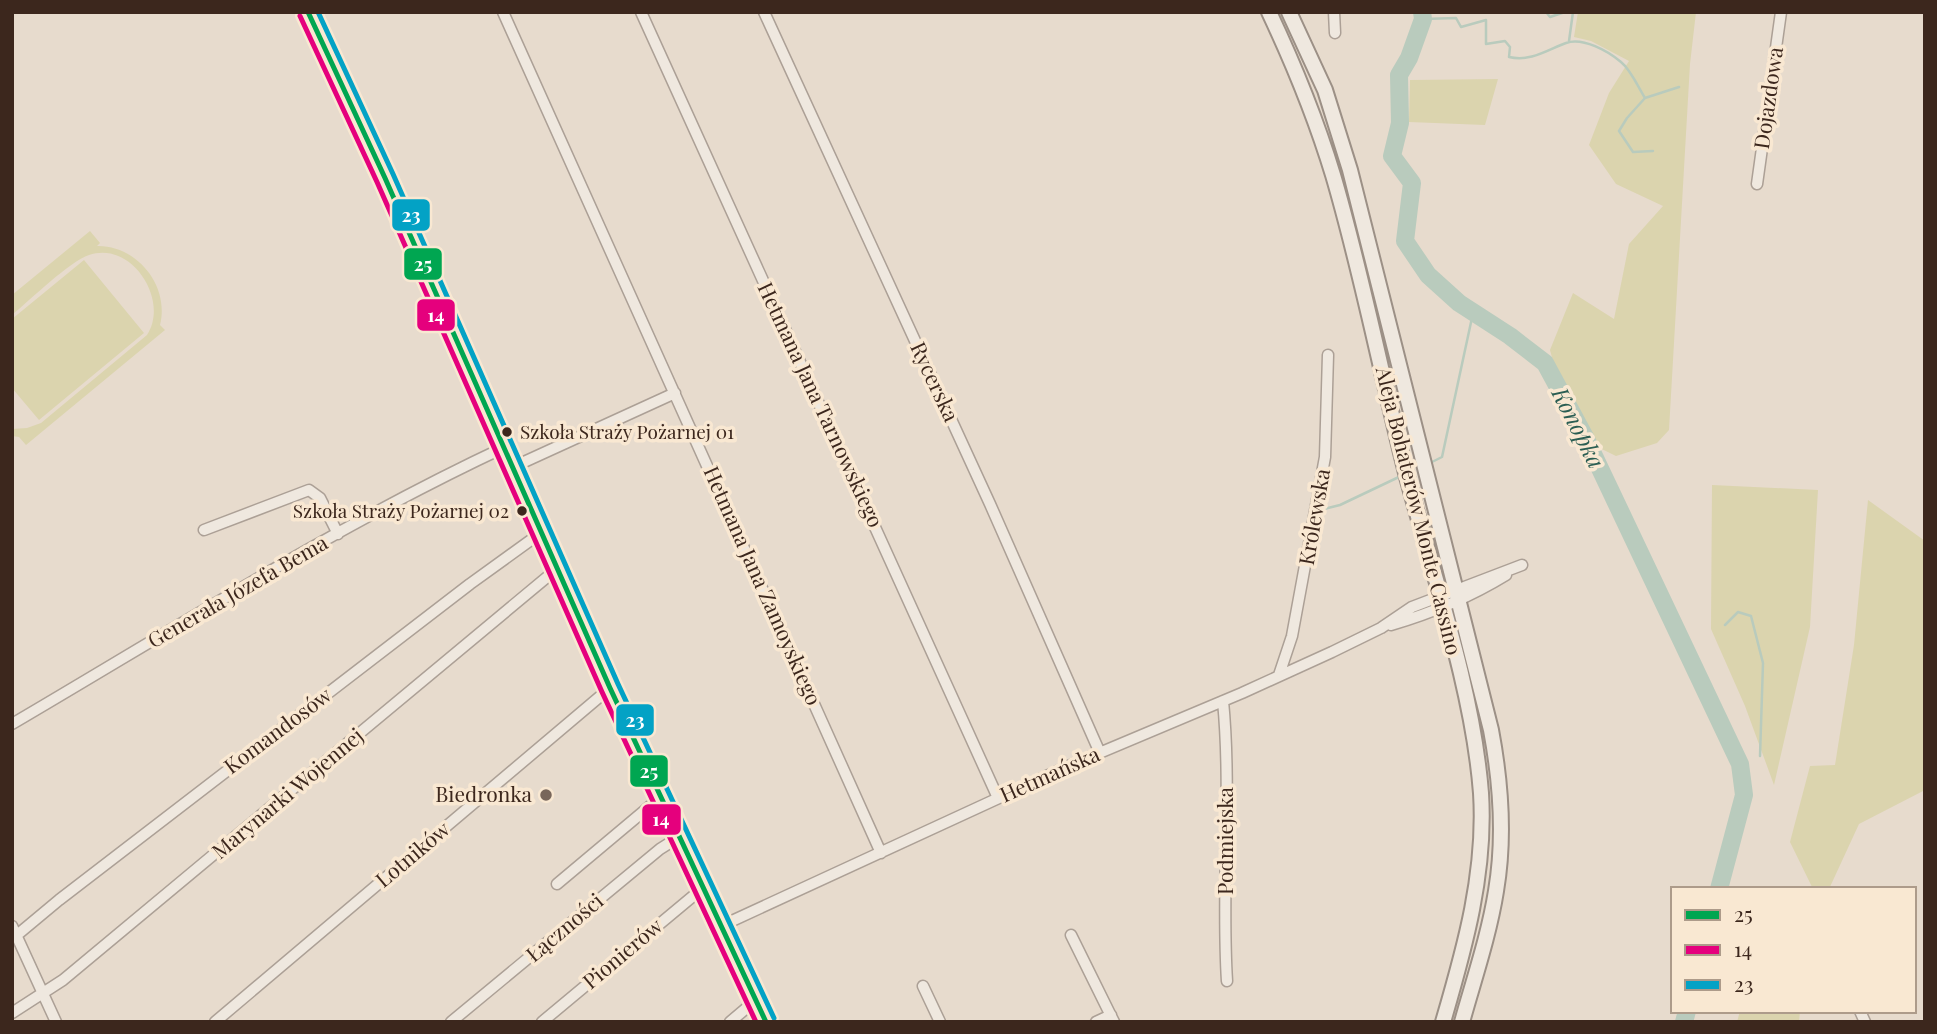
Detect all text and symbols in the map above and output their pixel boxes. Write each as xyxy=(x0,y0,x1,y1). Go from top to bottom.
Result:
street label: Dojazdowa xyxy=(1746,44,1788,151)
line badge: 23 xyxy=(391,198,431,232)
text: 23 xyxy=(401,201,421,227)
line badge: 25 xyxy=(403,247,443,281)
text: 25 xyxy=(414,250,433,276)
street label: Hetmana Jana Tarnowskiego xyxy=(753,277,891,531)
line badge: 14 xyxy=(416,298,456,332)
text: 14 xyxy=(427,301,445,327)
street label: Rycerska xyxy=(905,337,967,426)
street label: Aleja Bohaterów Monte Cassino xyxy=(1370,362,1469,658)
water label: Konopka xyxy=(1545,380,1613,473)
place label: Szkoła Straży Pożarnej 01 xyxy=(520,418,734,444)
marker: Szkoła Straży Pożarnej 01 xyxy=(500,425,514,439)
street label: Hetmana Jana Zamoyskiego xyxy=(698,461,829,709)
street label: Królewska xyxy=(1291,466,1335,567)
place label: Szkoła Straży Pożarnej 02 xyxy=(293,497,509,523)
marker: Szkoła Straży Pożarnej 02 xyxy=(515,504,529,518)
street label: Generała Józefa Bema xyxy=(142,527,333,653)
street label: Komandosów xyxy=(217,679,337,779)
line badge: 23 xyxy=(615,703,655,737)
text: 23 xyxy=(625,706,645,732)
street label: Marynarki Wojennej xyxy=(205,721,368,864)
street label: Hetmańska xyxy=(995,739,1104,808)
line badge: 25 xyxy=(629,754,669,788)
text: 25 xyxy=(640,757,659,783)
place label: Biedronka xyxy=(435,779,533,807)
street label: Podmiejska xyxy=(1210,786,1238,895)
marker: Biedronka xyxy=(538,787,554,803)
line badge: 14 xyxy=(641,803,682,836)
text: 14 xyxy=(652,805,670,831)
street label: Lotników xyxy=(369,814,455,893)
street label: Łączności xyxy=(519,886,608,967)
legend xyxy=(1671,887,1916,1013)
text: 25 xyxy=(1734,899,1753,927)
street label: Pionierów xyxy=(576,910,668,994)
text: 14 xyxy=(1734,934,1752,962)
text: 23 xyxy=(1734,969,1754,997)

